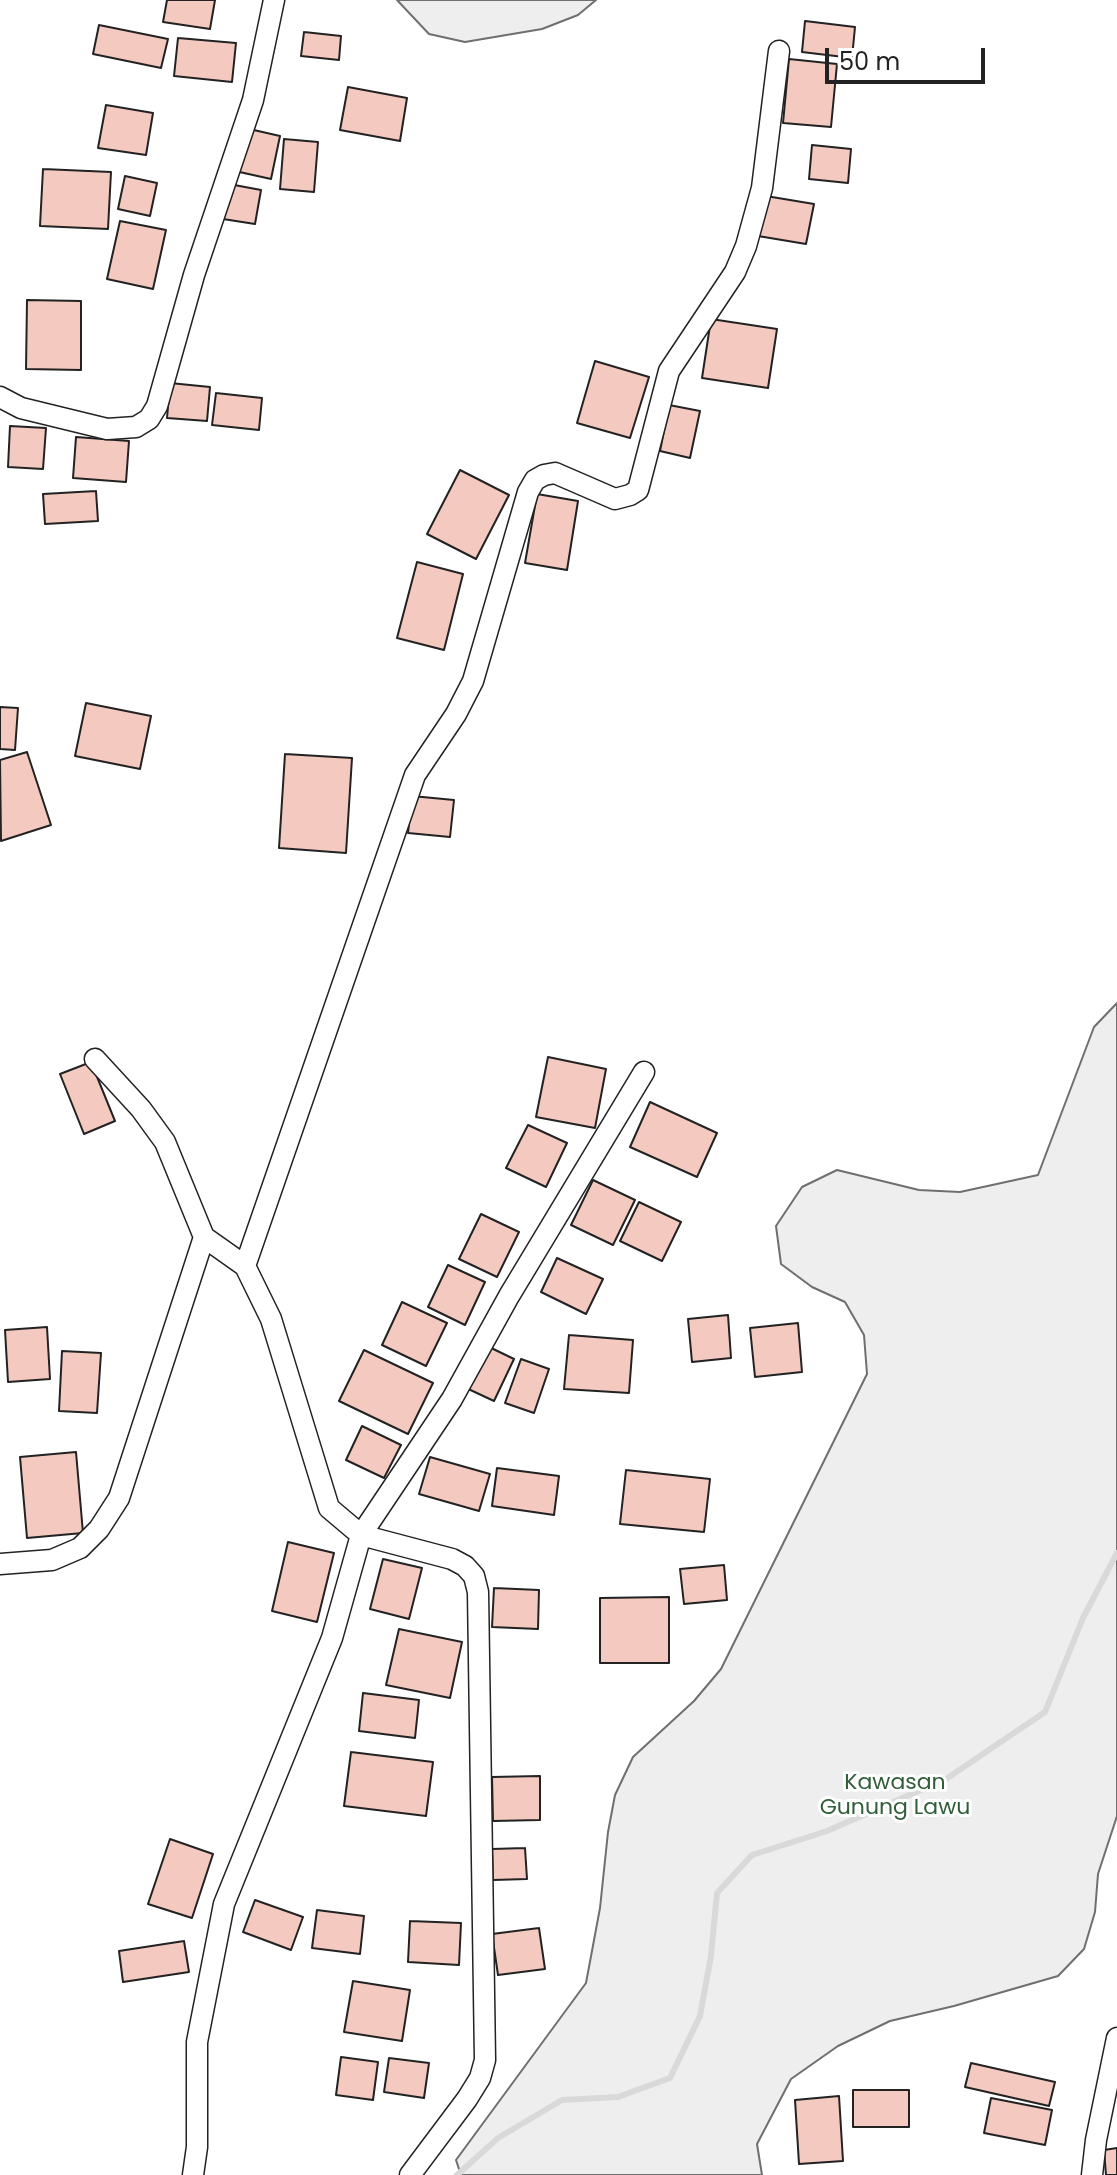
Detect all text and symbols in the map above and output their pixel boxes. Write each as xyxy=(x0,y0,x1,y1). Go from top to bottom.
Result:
scale bar xyxy=(829,32,989,82)
text: 50 m xyxy=(839,45,900,78)
park label: Kawasan Gunung Lawu xyxy=(820,1770,970,1822)

